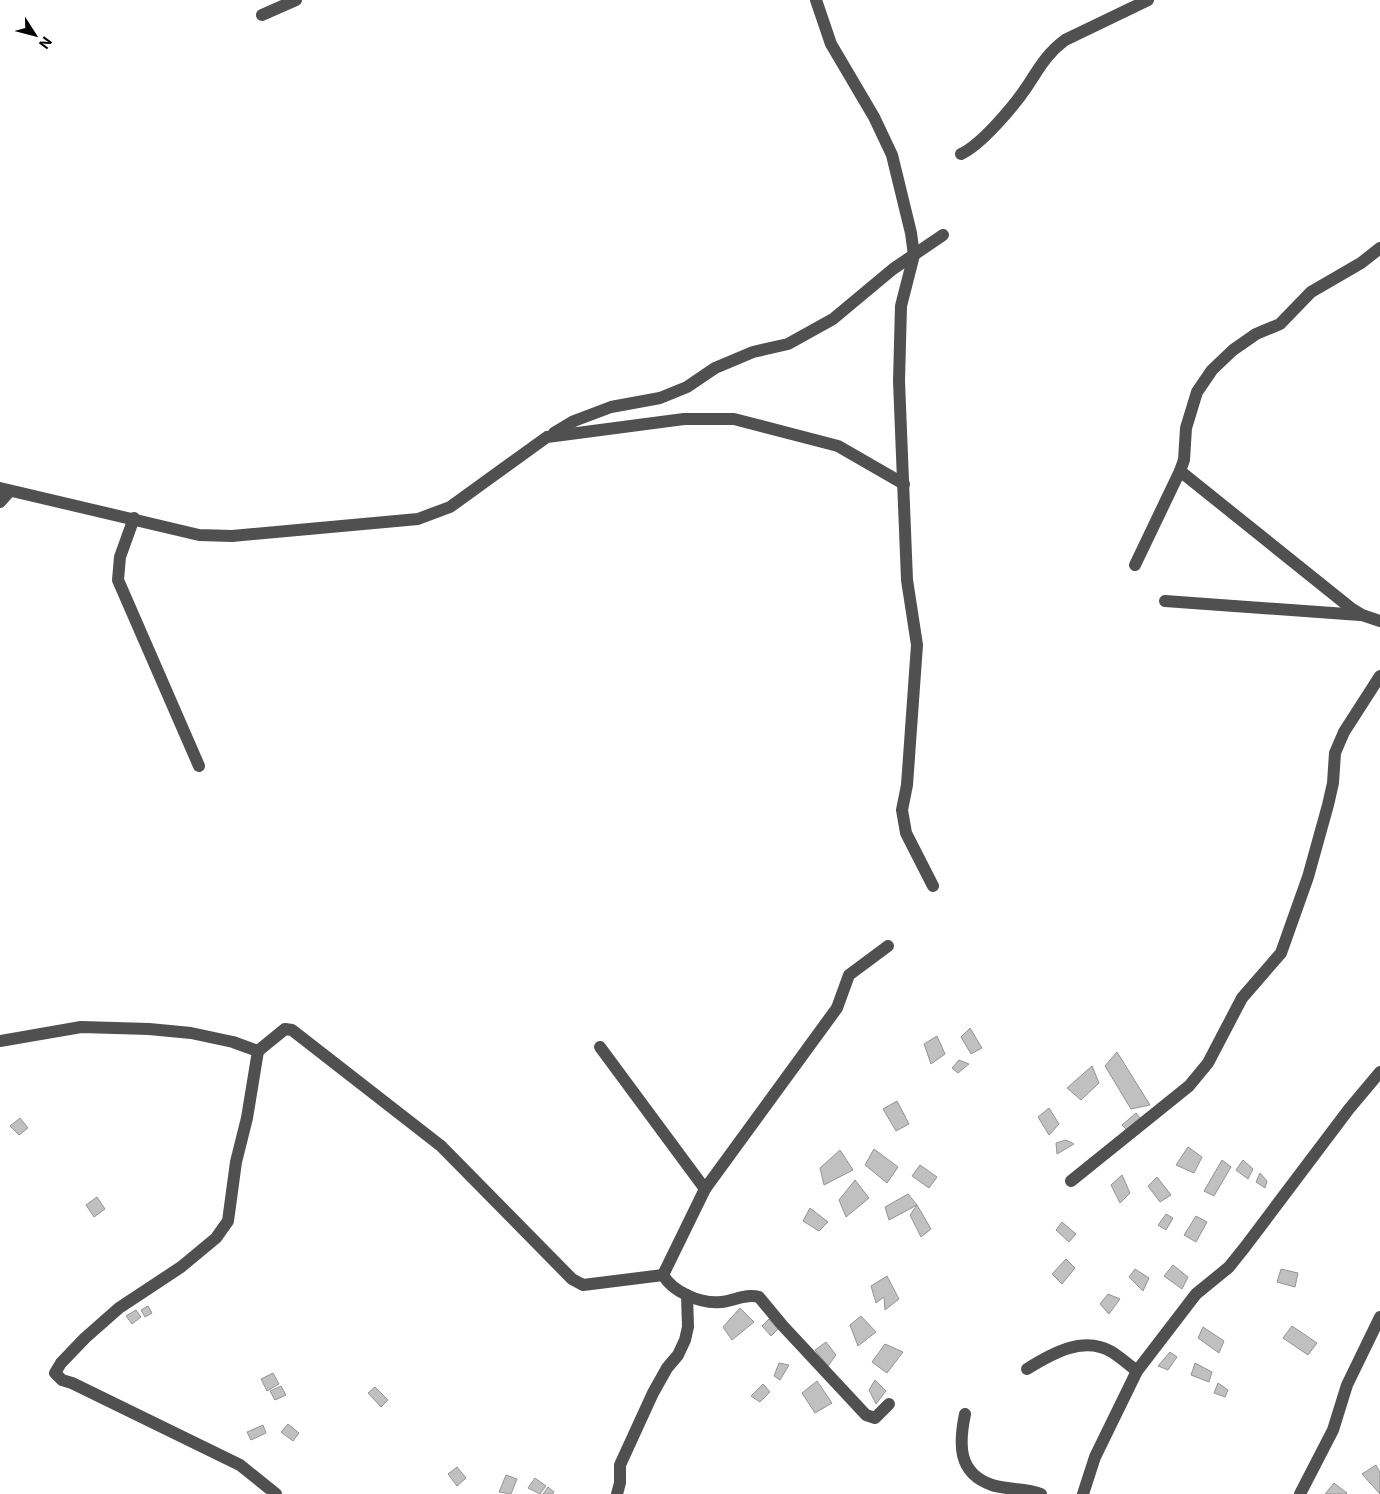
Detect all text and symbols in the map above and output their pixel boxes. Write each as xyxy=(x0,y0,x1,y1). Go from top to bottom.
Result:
north arrow xyxy=(10,10,60,60)
text: N xyxy=(36,34,56,52)

